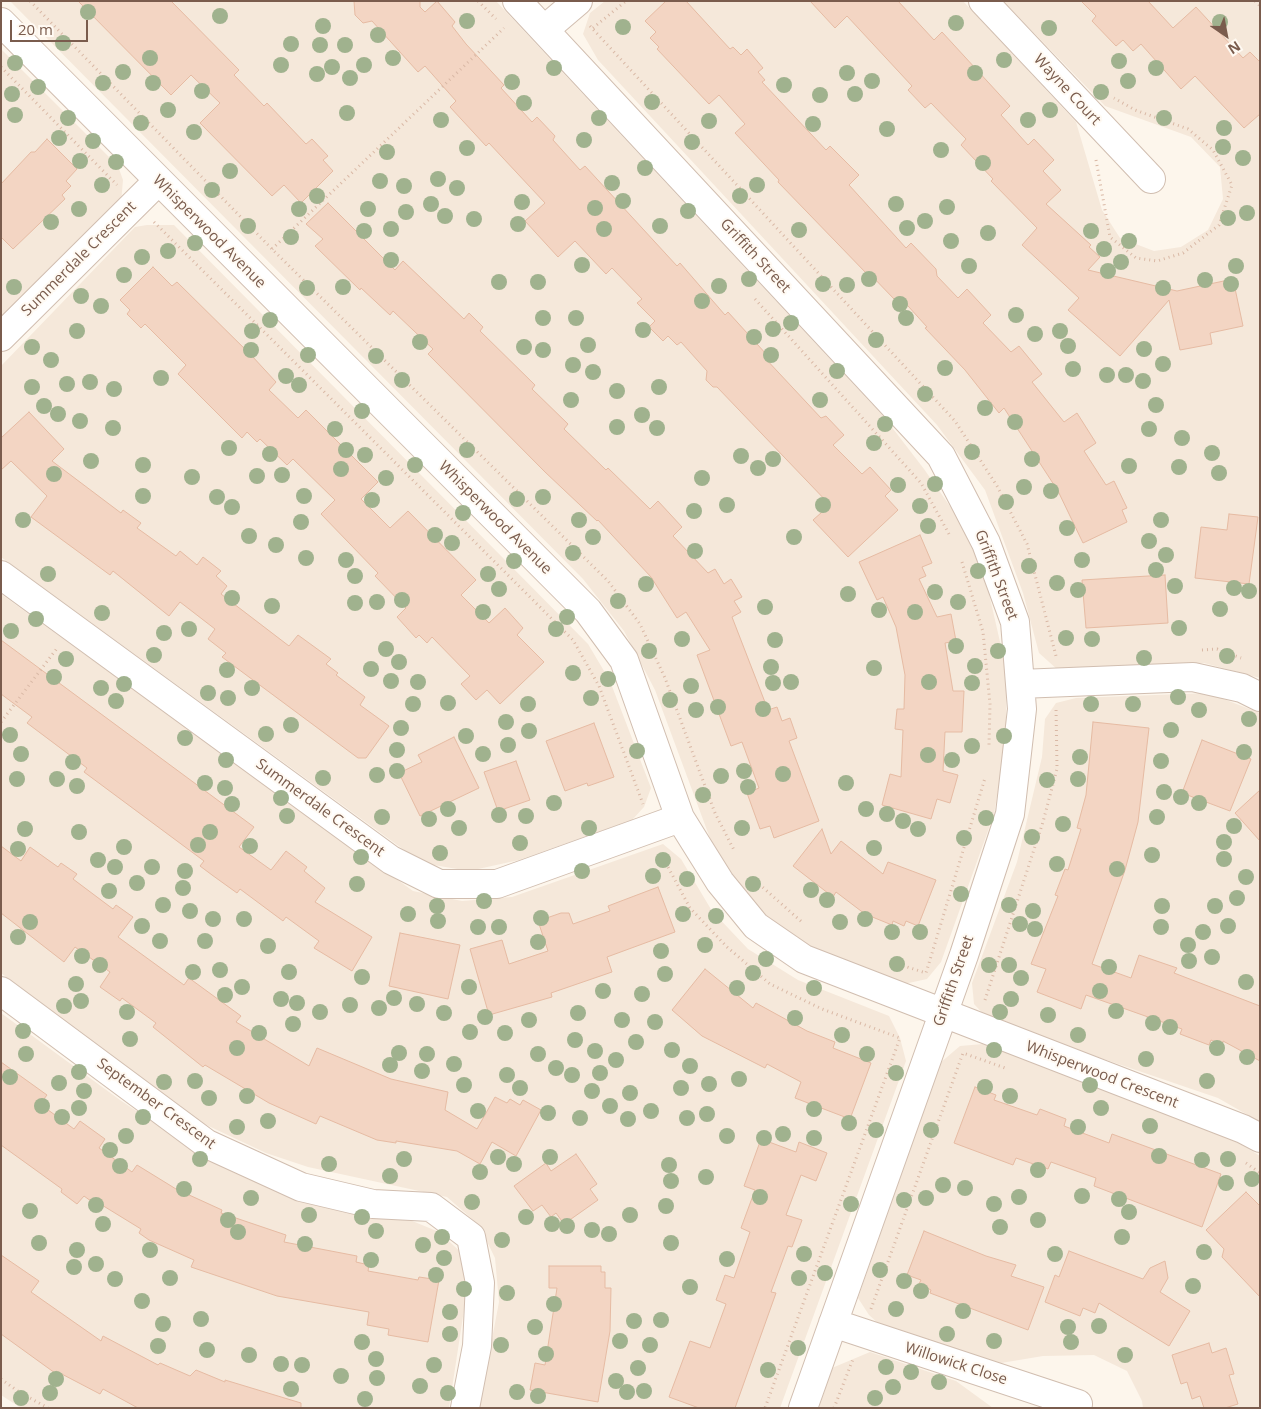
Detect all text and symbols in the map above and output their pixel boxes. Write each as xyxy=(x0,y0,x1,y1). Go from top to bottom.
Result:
scale bar xyxy=(12,10,90,42)
north arrow xyxy=(1201,10,1251,60)
text: 20 m xyxy=(18,19,53,39)
text: N xyxy=(1224,37,1244,59)
street label: Wayne Court xyxy=(1030,51,1104,129)
street label: Whisperwood Avenue xyxy=(149,172,269,292)
street label: Summerdale Crescent xyxy=(18,198,140,320)
street label: Griffith Street xyxy=(716,215,794,297)
street label: Whisperwood Avenue xyxy=(435,458,555,578)
street label: Griffith Street xyxy=(971,527,1021,623)
street label: Summerdale Crescent xyxy=(252,755,388,861)
street label: Griffith Street xyxy=(930,933,978,1029)
street label: Whisperwood Crescent xyxy=(1023,1038,1181,1112)
street label: September Crescent xyxy=(93,1055,219,1153)
street label: Willowick Close xyxy=(903,1339,1009,1389)

